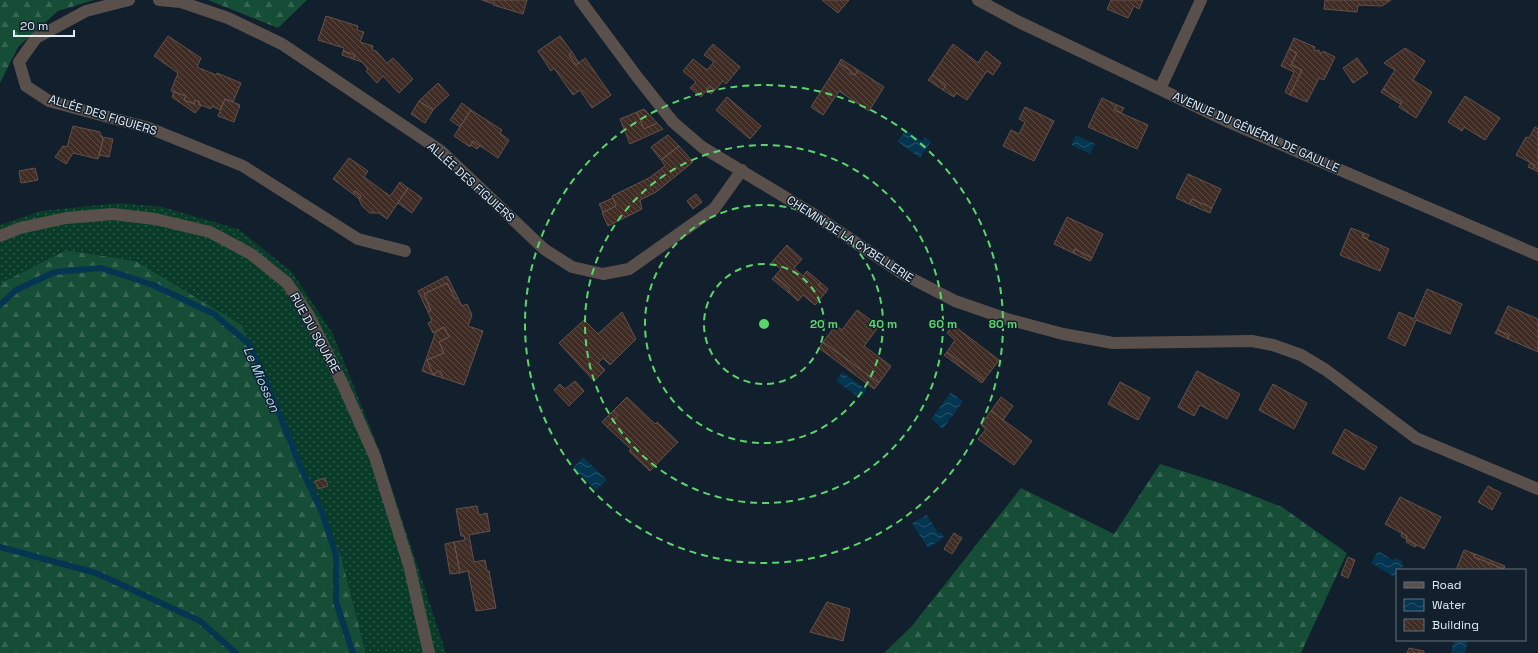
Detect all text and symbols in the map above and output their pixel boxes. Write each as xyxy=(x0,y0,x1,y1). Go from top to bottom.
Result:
scale bar xyxy=(14,12,74,38)
text: 20 m xyxy=(20,18,48,34)
street label: AVENUE DU GÉNÉRAL DE GAULLE xyxy=(1170,88,1342,176)
street label: ALLÉE DES FIGUIERS xyxy=(47,91,159,139)
street label: ALLÉE DES FIGUIERS xyxy=(424,138,518,226)
street label: CHEMIN DE LA CYBELLERIE xyxy=(784,192,917,286)
street label: RUE DU SQUARE xyxy=(286,290,344,376)
text: 20 m xyxy=(810,316,838,332)
text: 40 m xyxy=(869,316,897,332)
text: 60 m xyxy=(929,316,957,332)
text: 80 m xyxy=(989,316,1017,332)
centre of rings xyxy=(757,317,771,331)
water label: Le Miosson xyxy=(239,344,284,416)
legend xyxy=(1396,569,1526,641)
text: Road xyxy=(1432,577,1461,593)
text: Water xyxy=(1432,597,1466,613)
text: Building xyxy=(1432,617,1479,633)

